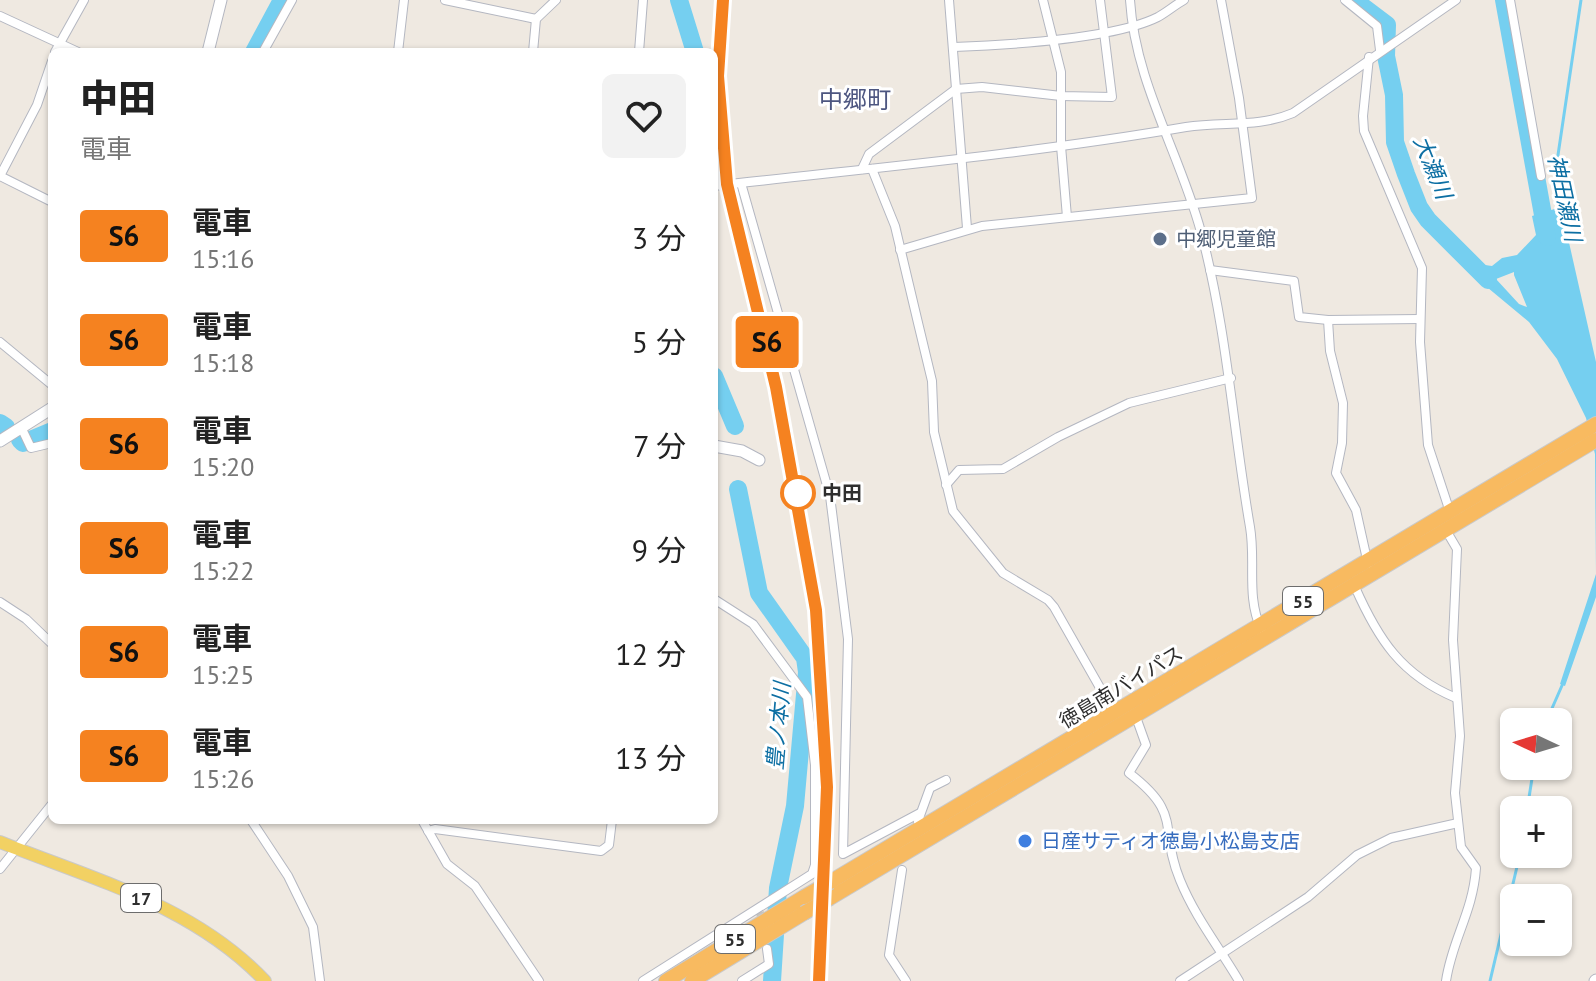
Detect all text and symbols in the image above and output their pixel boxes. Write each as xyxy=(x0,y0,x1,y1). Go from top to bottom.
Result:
text: 中田 xyxy=(80,73,156,122)
button: heart xyxy=(602,74,686,158)
district label: 中郷町 xyxy=(819,84,891,115)
water label: 大瀬川 xyxy=(1408,131,1459,205)
text: 電車 xyxy=(80,132,132,165)
water label: 神田瀬川 xyxy=(1542,152,1588,246)
text: 電車 xyxy=(192,202,252,241)
text: S6 xyxy=(109,217,139,254)
text: 3 分 xyxy=(632,218,686,257)
place label: 中郷児童館 xyxy=(1176,226,1276,252)
marker: 中郷児童館 xyxy=(1151,230,1169,248)
text: 15:16 xyxy=(192,242,254,275)
text: 電車 xyxy=(192,306,252,345)
line badge: S6 xyxy=(731,316,803,368)
text: S6 xyxy=(109,321,139,358)
text: 5 分 xyxy=(632,322,686,361)
text: S6 xyxy=(752,323,782,360)
text: 15:18 xyxy=(192,346,254,379)
text: 電車 xyxy=(192,410,252,449)
text: S6 xyxy=(109,425,139,462)
text: 7 分 xyxy=(633,426,686,465)
text: 15:20 xyxy=(192,450,254,483)
marker: 中田 xyxy=(781,476,815,510)
place label: 中田 xyxy=(822,480,862,506)
text: 電車 xyxy=(192,514,252,553)
text: S6 xyxy=(109,529,139,566)
text: 9 分 xyxy=(632,530,686,569)
text: 15:22 xyxy=(192,554,254,587)
road number: 55 xyxy=(1283,587,1323,615)
text: 電車 xyxy=(192,618,252,657)
text: S6 xyxy=(109,633,139,670)
text: 12 分 xyxy=(615,634,686,673)
street label: 徳島南バイパス xyxy=(1054,640,1188,734)
text: 15:25 xyxy=(192,658,254,691)
water label: 豊ノ本川 xyxy=(760,679,796,771)
north arrow xyxy=(1500,708,1572,780)
map controls xyxy=(1500,708,1572,956)
text: 電車 xyxy=(192,722,252,761)
text: S6 xyxy=(109,737,139,774)
text: 13 分 xyxy=(615,738,686,777)
text: 15:26 xyxy=(192,762,254,795)
button: + xyxy=(1500,796,1572,868)
place label: 日産サティオ徳島小松島支店 xyxy=(1041,828,1300,854)
marker: 日産サティオ徳島小松島支店 xyxy=(1016,832,1034,850)
road number: 17 xyxy=(121,884,161,912)
button: − xyxy=(1500,884,1572,956)
road number: 55 xyxy=(715,925,755,953)

